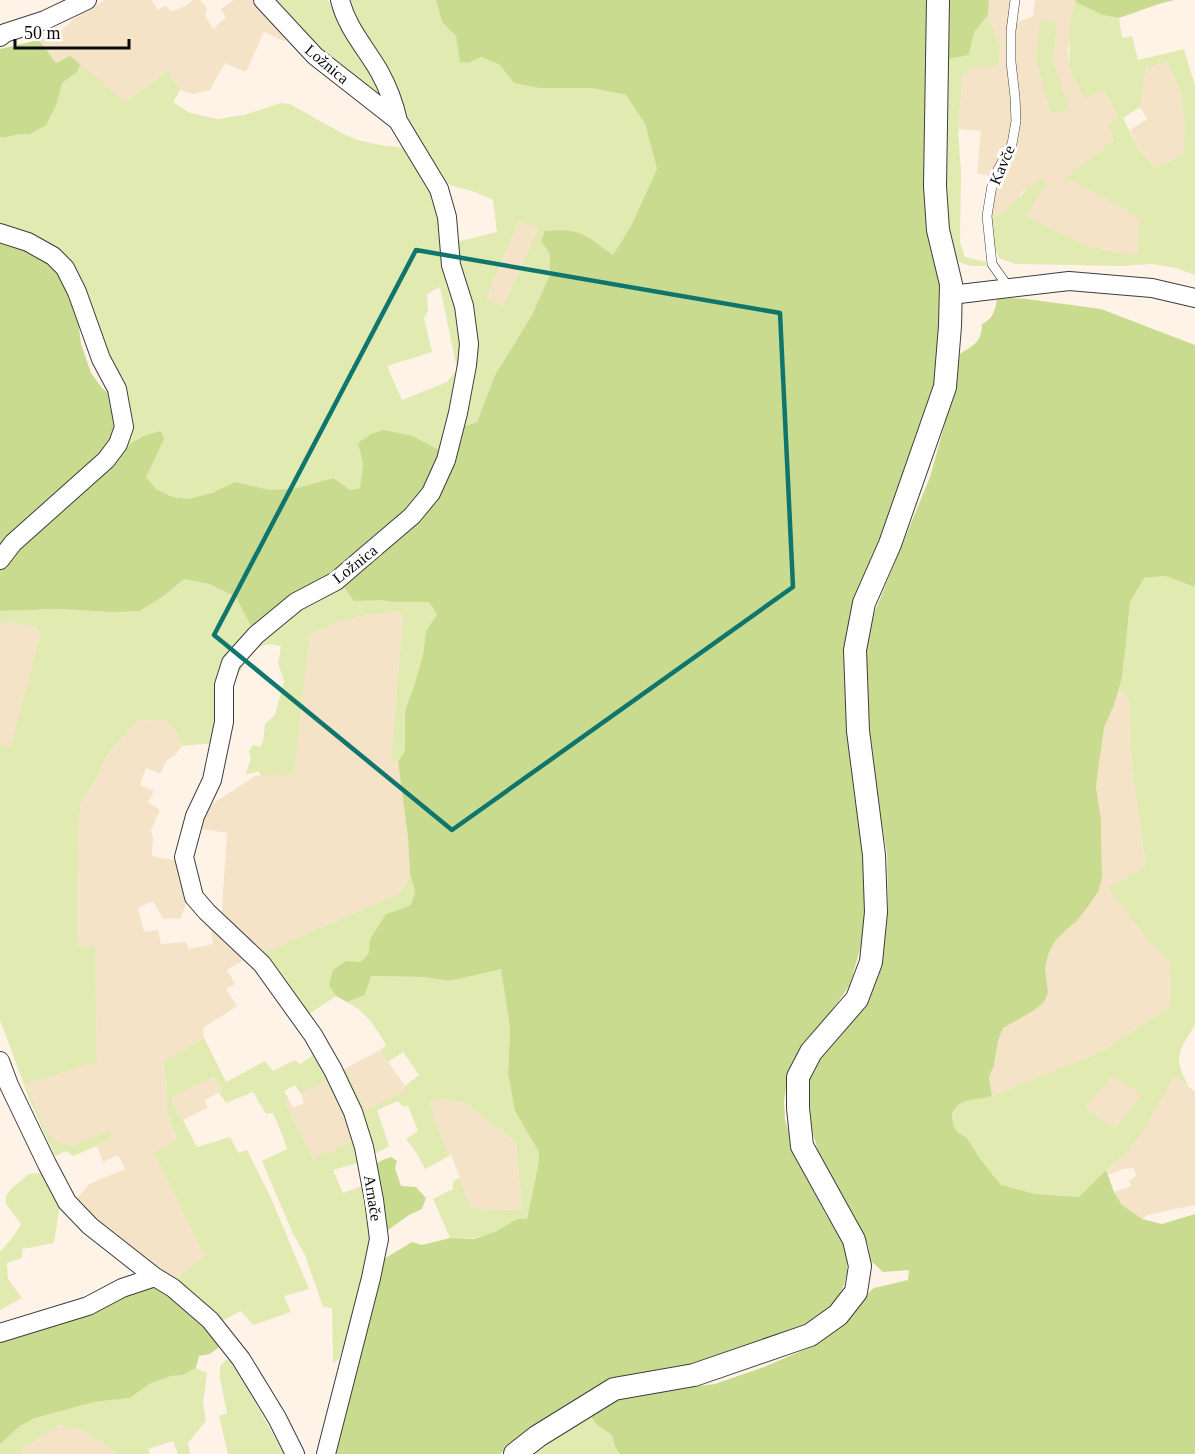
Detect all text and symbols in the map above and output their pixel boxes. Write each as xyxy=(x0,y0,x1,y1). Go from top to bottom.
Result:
scale bar xyxy=(15,12,129,50)
text: 50 m xyxy=(24,23,61,43)
street label: Ložnica xyxy=(302,41,352,87)
street label: Kavče xyxy=(986,143,1018,187)
street label: Ložnica xyxy=(329,541,381,587)
street label: Arnače xyxy=(361,1174,385,1222)

